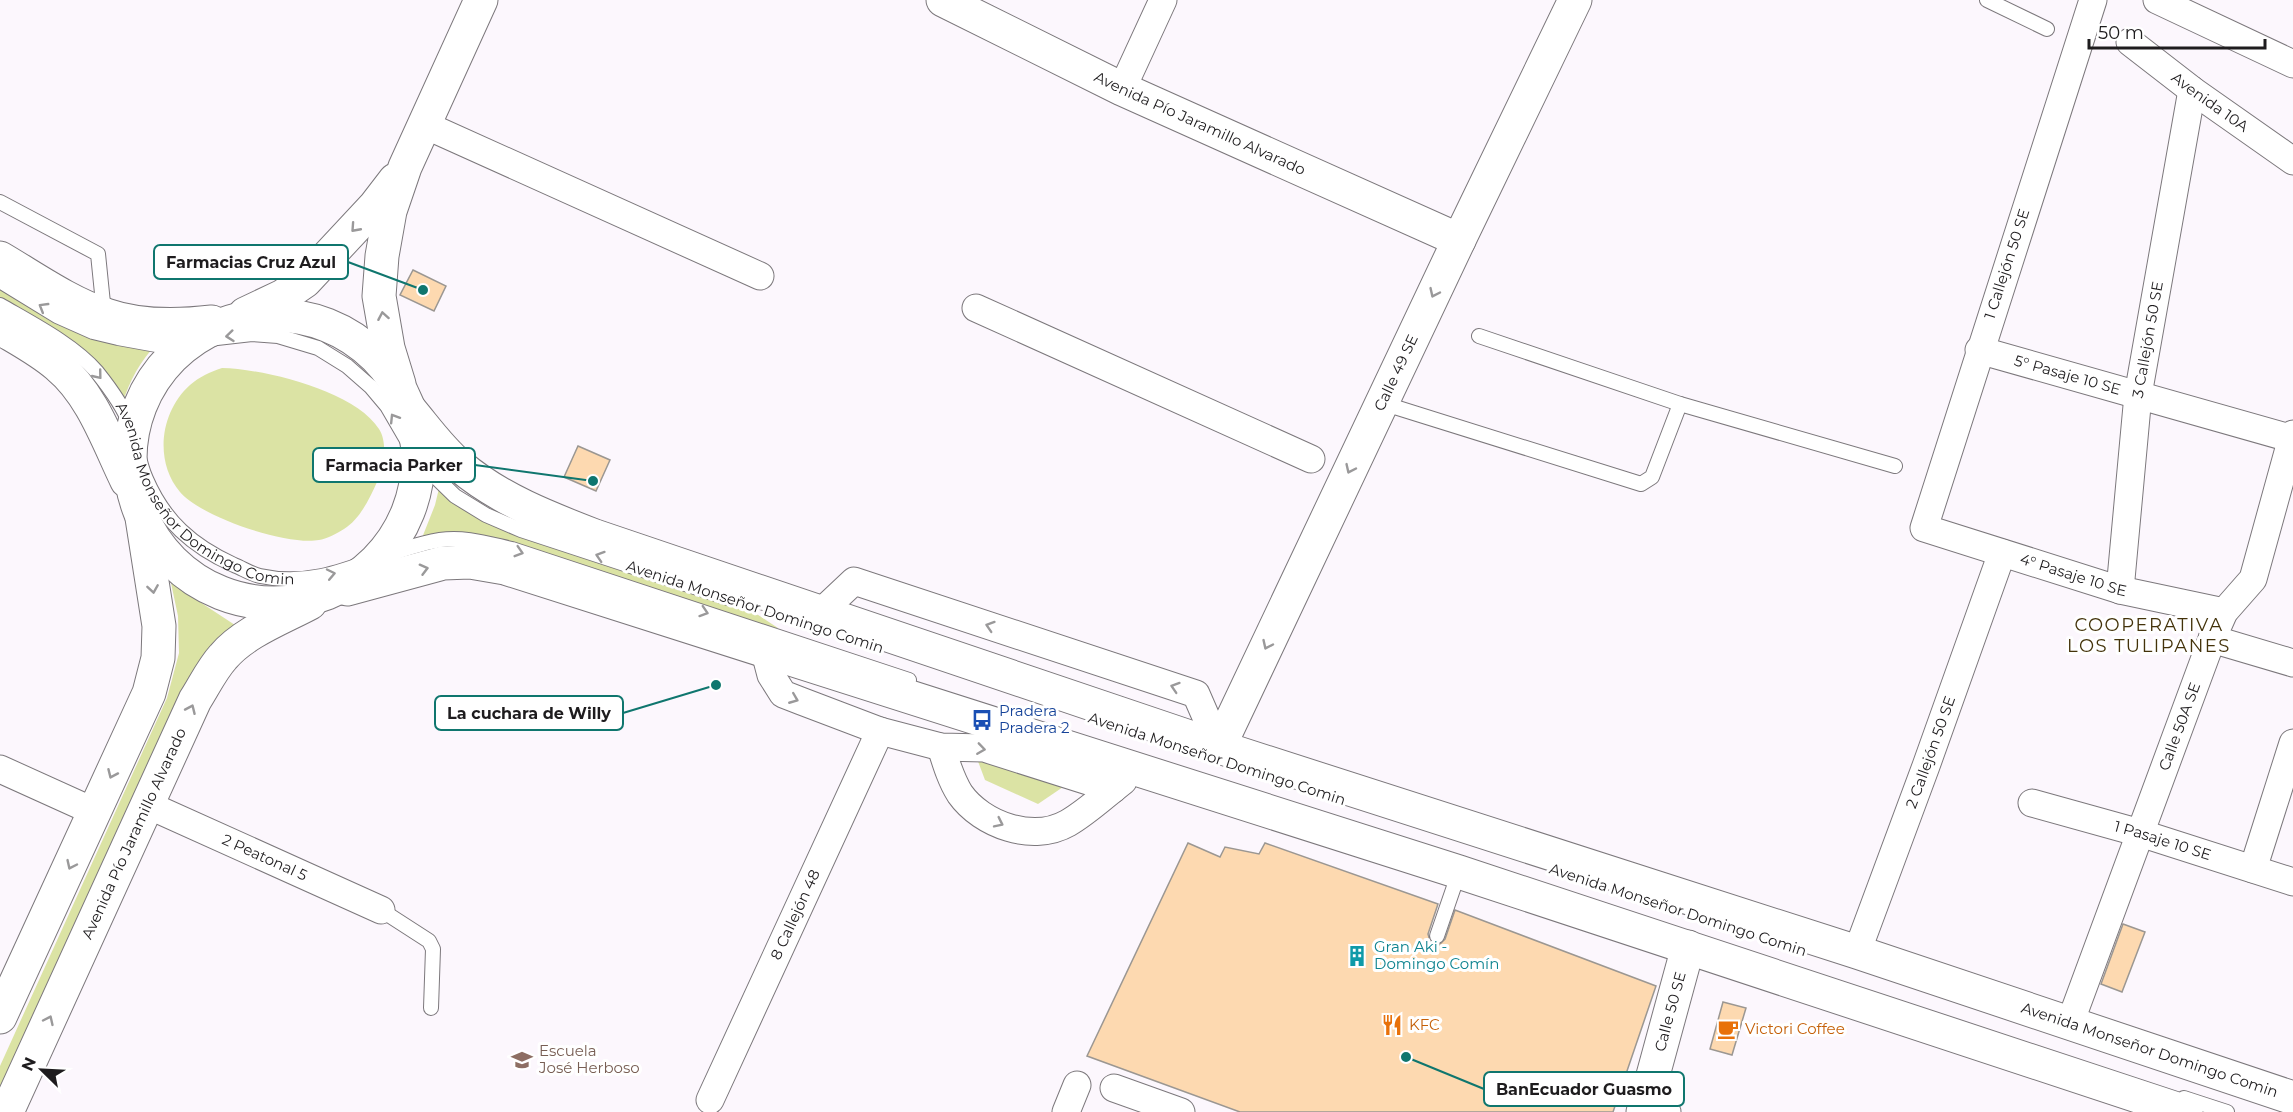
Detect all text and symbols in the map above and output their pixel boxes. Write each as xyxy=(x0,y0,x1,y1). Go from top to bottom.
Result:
scale bar xyxy=(2089,12,2264,50)
text: 50 m xyxy=(2098,22,2144,44)
street label: Avenida Pío Jaramillo Alvarado xyxy=(1091,67,1309,179)
street label: Avenida 10A xyxy=(2168,68,2253,136)
street label: 1 Callejón 50 SE xyxy=(1980,206,2033,321)
one-way arrow xyxy=(351,222,362,232)
callout: Farmacias Cruz Azul xyxy=(154,245,348,279)
text: Farmacias Cruz Azul xyxy=(166,253,336,272)
street label: 3 Callejón 50 SE xyxy=(2128,280,2167,399)
one-way arrow xyxy=(1429,287,1441,298)
one-way arrow xyxy=(39,303,49,315)
one-way arrow xyxy=(377,311,390,321)
one-way arrow xyxy=(225,330,234,342)
street label: Calle 49 SE xyxy=(1369,331,1422,414)
street label: 5° Pasaje 10 SE xyxy=(2012,350,2123,399)
one-way arrow xyxy=(90,369,101,380)
street label: Avenida Monseñor Domingo Comin xyxy=(112,399,295,588)
one-way arrow xyxy=(390,414,401,425)
callout: Farmacia Parker xyxy=(313,448,475,482)
text: Farmacia Parker xyxy=(325,456,463,475)
one-way arrow xyxy=(1346,463,1358,474)
one-way arrow xyxy=(513,545,524,557)
street label: 4° Pasaje 10 SE xyxy=(2018,549,2128,600)
one-way arrow xyxy=(595,551,606,564)
street label: Avenida Monseñor Domingo Comin xyxy=(624,556,886,657)
one-way arrow xyxy=(419,563,429,576)
one-way arrow xyxy=(325,568,335,581)
one-way arrow xyxy=(147,584,159,594)
one-way arrow xyxy=(698,605,709,618)
district label: COOPERATIVA LOS TULIPANES xyxy=(2067,614,2231,657)
one-way arrow xyxy=(985,621,996,633)
one-way arrow xyxy=(1262,639,1274,650)
street label: Calle 50A SE xyxy=(2154,680,2204,773)
one-way arrow xyxy=(1170,682,1181,695)
one-way arrow xyxy=(788,692,799,704)
street label: 2 Callejón 50 SE xyxy=(1901,693,1959,811)
callout: La cuchara de Willy xyxy=(435,696,623,730)
place label: Pradera Pradera 2 xyxy=(999,701,1070,737)
text: La cuchara de Willy xyxy=(447,704,611,723)
one-way arrow xyxy=(184,705,196,716)
bus stop icon: Pradera Pradera 2 xyxy=(970,708,994,732)
street label: Avenida Monseñor Domingo Comin xyxy=(1086,708,1348,809)
street label: Avenida Pío Jaramillo Alvarado xyxy=(77,725,190,942)
one-way arrow xyxy=(977,743,986,755)
one-way arrow xyxy=(107,768,119,779)
one-way arrow xyxy=(993,816,1004,828)
street label: 1 Pasaje 10 SE xyxy=(2112,816,2214,864)
street label: 2 Peatonal 5 xyxy=(219,830,310,885)
one-way arrow xyxy=(66,858,78,869)
street label: Avenida Monseñor Domingo Comin xyxy=(1547,859,1809,960)
street label: 8 Callejón 48 xyxy=(766,866,824,963)
place label: Gran Aki - Domingo Comín xyxy=(1374,937,1499,973)
building icon: Gran Aki - Domingo Comín xyxy=(1345,944,1369,968)
street label: Calle 50 SE xyxy=(1650,969,1690,1054)
street label: Avenida Monseñor Domingo Comin xyxy=(2019,998,2281,1101)
restaurant icon: KFC xyxy=(1380,1013,1404,1037)
place label: KFC xyxy=(1409,1015,1440,1034)
one-way arrow xyxy=(42,1016,54,1027)
cafe icon: Victori Coffee xyxy=(1716,1017,1740,1041)
place label: Victori Coffee xyxy=(1745,1019,1845,1038)
north arrow xyxy=(12,1040,72,1100)
place label: Escuela José Herboso xyxy=(538,1041,640,1077)
school or university icon: Escuela José Herboso xyxy=(510,1048,534,1072)
text: N xyxy=(17,1054,40,1074)
callout: BanEcuador Guasmo xyxy=(1484,1072,1684,1106)
text: BanEcuador Guasmo xyxy=(1496,1080,1672,1099)

